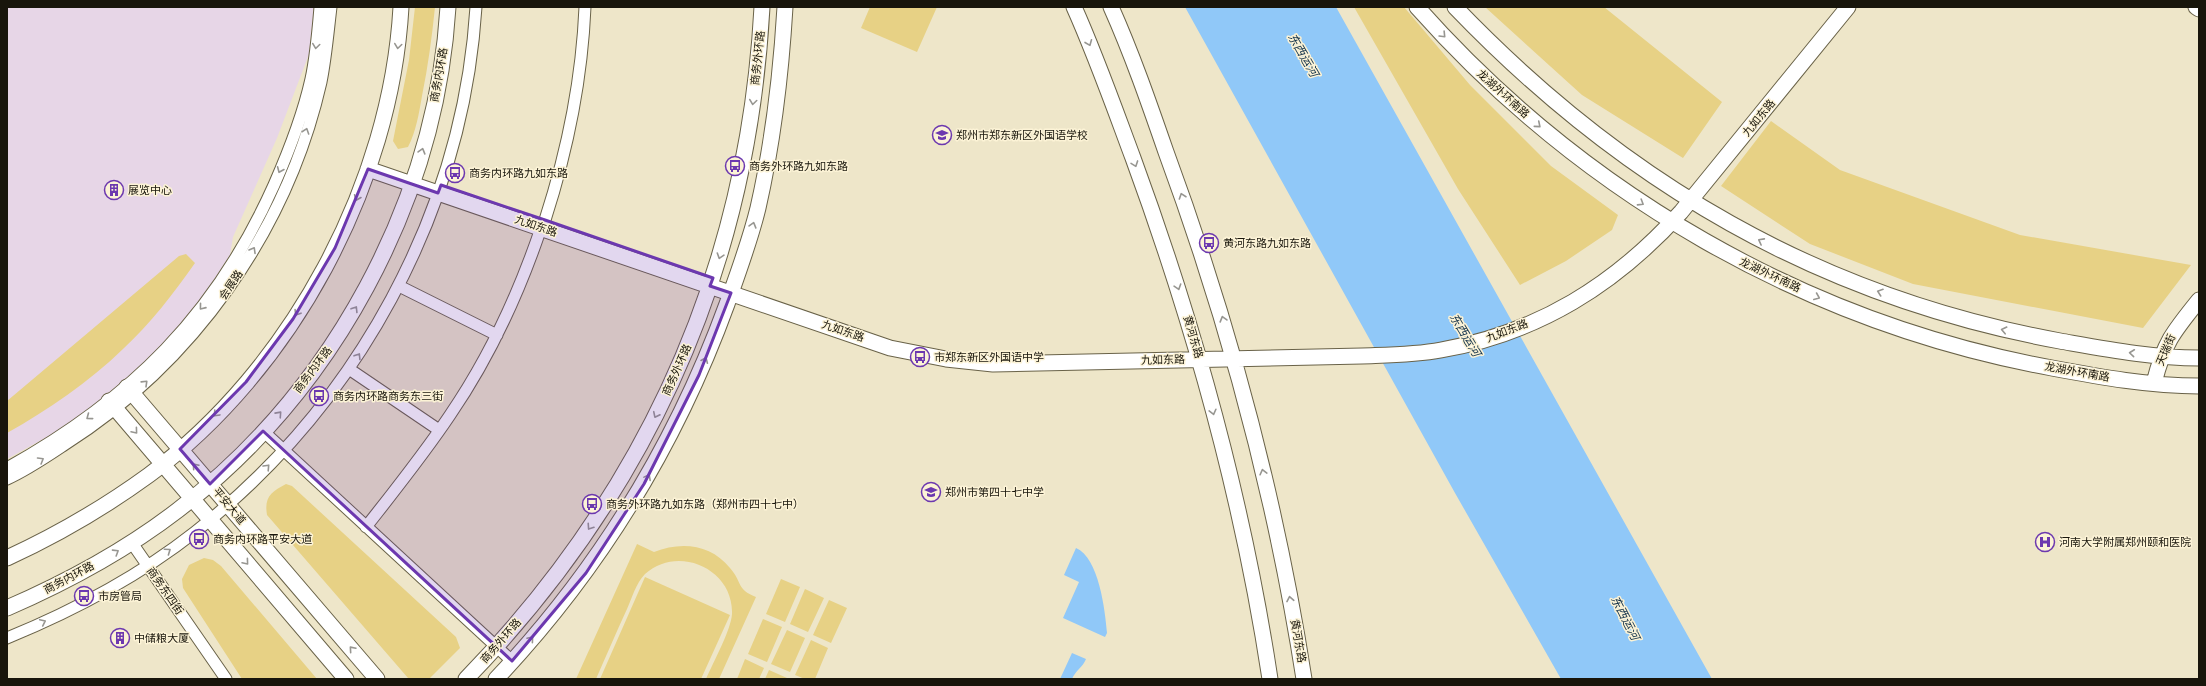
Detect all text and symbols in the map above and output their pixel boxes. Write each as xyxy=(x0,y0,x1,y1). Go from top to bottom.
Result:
street label: 商务外环路 xyxy=(749,30,767,86)
water label: 东西运河 xyxy=(1285,31,1322,81)
one-way arrow xyxy=(1438,31,1445,38)
one-way arrow xyxy=(1085,39,1093,46)
one-way arrow xyxy=(312,43,321,49)
one-way arrow xyxy=(394,43,403,49)
street label: 商务内环路 xyxy=(428,47,450,103)
street label: 龙湖外环南路 xyxy=(1474,67,1532,121)
street label: 九如东路 xyxy=(1740,97,1778,139)
one-way arrow xyxy=(749,98,758,105)
one-way arrow xyxy=(1533,120,1540,127)
school or university icon: 郑州市郑东新区外国语学校 xyxy=(931,124,953,146)
one-way arrow xyxy=(301,128,310,135)
place label: 郑州市郑东新区外国语学校 xyxy=(956,129,1088,142)
one-way arrow xyxy=(417,148,426,155)
bus stop icon: 商务外环路九如东路 xyxy=(724,155,746,177)
place label: 商务外环路九如东路 xyxy=(749,160,848,173)
one-way arrow xyxy=(1131,161,1139,168)
bus stop icon: 商务内环路九如东路 xyxy=(444,162,466,184)
one-way arrow xyxy=(277,166,285,174)
place label: 商务内环路九如东路 xyxy=(469,167,568,180)
building icon: 展览中心 xyxy=(103,179,125,201)
place label: 展览中心 xyxy=(128,184,172,197)
one-way arrow xyxy=(1179,192,1187,199)
one-way arrow xyxy=(354,195,362,202)
one-way arrow xyxy=(1637,198,1644,205)
street label: 九如东路 xyxy=(513,213,559,239)
one-way arrow xyxy=(748,221,757,228)
bus stop icon: 黄河东路九如东路 xyxy=(1198,232,1220,254)
place label: 黄河东路九如东路 xyxy=(1223,237,1311,250)
one-way arrow xyxy=(1758,238,1765,245)
one-way arrow xyxy=(249,247,256,254)
one-way arrow xyxy=(716,252,725,259)
street label: 龙湖外环南路 xyxy=(1737,255,1803,295)
street label: 会展路 xyxy=(216,268,246,302)
one-way arrow xyxy=(1173,283,1182,290)
one-way arrow xyxy=(1877,289,1884,297)
one-way arrow xyxy=(1813,292,1821,300)
one-way arrow xyxy=(200,303,207,310)
one-way arrow xyxy=(350,306,357,313)
one-way arrow xyxy=(295,309,302,316)
water label: 东西运河 xyxy=(1447,311,1484,361)
street label: 黄河东路 xyxy=(1181,314,1205,360)
one-way arrow xyxy=(1219,316,1228,323)
street label: 九如东路 xyxy=(1484,317,1530,345)
street label: 九如东路 xyxy=(820,318,866,344)
one-way arrow xyxy=(2001,326,2008,334)
street label: 天瑞街 xyxy=(2154,332,2178,368)
street label: 商务外环路 xyxy=(660,342,694,398)
street label: 商务内环路 xyxy=(291,344,335,396)
bus stop icon: 市郑东新区外国语中学 xyxy=(909,346,931,368)
one-way arrow xyxy=(2129,348,2135,357)
place label: 市郑东新区外国语中学 xyxy=(934,351,1044,364)
one-way arrow xyxy=(353,353,360,360)
street label: 九如东路 xyxy=(1141,353,1185,367)
one-way arrow xyxy=(700,357,708,365)
street label: 龙湖外环南路 xyxy=(2043,360,2111,384)
one-way arrow xyxy=(140,380,148,388)
bus stop icon: 商务内环路商务东三街 xyxy=(308,385,330,407)
place label: 商务内环路商务东三街 xyxy=(333,390,443,403)
one-way arrow xyxy=(213,409,221,417)
one-way arrow xyxy=(1209,409,1217,415)
one-way arrow xyxy=(274,411,281,419)
one-way arrow xyxy=(653,411,661,418)
one-way arrow xyxy=(86,412,93,420)
one-way arrow xyxy=(130,426,137,434)
one-way arrow xyxy=(37,457,44,465)
one-way arrow xyxy=(192,463,199,470)
one-way arrow xyxy=(263,464,270,472)
one-way arrow xyxy=(1259,469,1268,476)
one-way arrow xyxy=(643,474,650,481)
school or university icon: 郑州市第四十七中学 xyxy=(920,481,942,503)
street label: 平安大道 xyxy=(210,485,248,527)
place label: 郑州市第四十七中学 xyxy=(945,486,1044,499)
bus stop icon: 商务外环路九如东路（郑州市四十七中） xyxy=(581,493,603,515)
place label: 商务外环路九如东路（郑州市四十七中） xyxy=(606,498,804,511)
one-way arrow xyxy=(588,523,595,530)
bus stop icon: 商务内环路平安大道 xyxy=(188,528,210,550)
hospital icon: 河南大学附属郑州颐和医院 xyxy=(2034,531,2056,553)
place label: 商务内环路平安大道 xyxy=(213,533,312,546)
place label: 河南大学附属郑州颐和医院 xyxy=(2059,536,2191,549)
one-way arrow xyxy=(112,549,119,557)
one-way arrow xyxy=(164,549,171,556)
one-way arrow xyxy=(242,557,249,565)
street label: 商务内环路 xyxy=(42,559,96,597)
street label: 商务东四街 xyxy=(144,565,186,617)
bus stop icon: 市房管局 xyxy=(73,585,95,607)
place label: 市房管局 xyxy=(98,590,142,603)
water label: 东西运河 xyxy=(1608,593,1643,644)
one-way arrow xyxy=(1286,596,1295,602)
street label: 商务外环路 xyxy=(478,616,524,666)
street label: 黄河东路 xyxy=(1288,618,1308,664)
one-way arrow xyxy=(39,619,47,627)
building icon: 中储粮大厦 xyxy=(109,627,131,649)
place label: 中储粮大厦 xyxy=(134,632,189,645)
one-way arrow xyxy=(527,637,534,644)
one-way arrow xyxy=(349,647,356,654)

